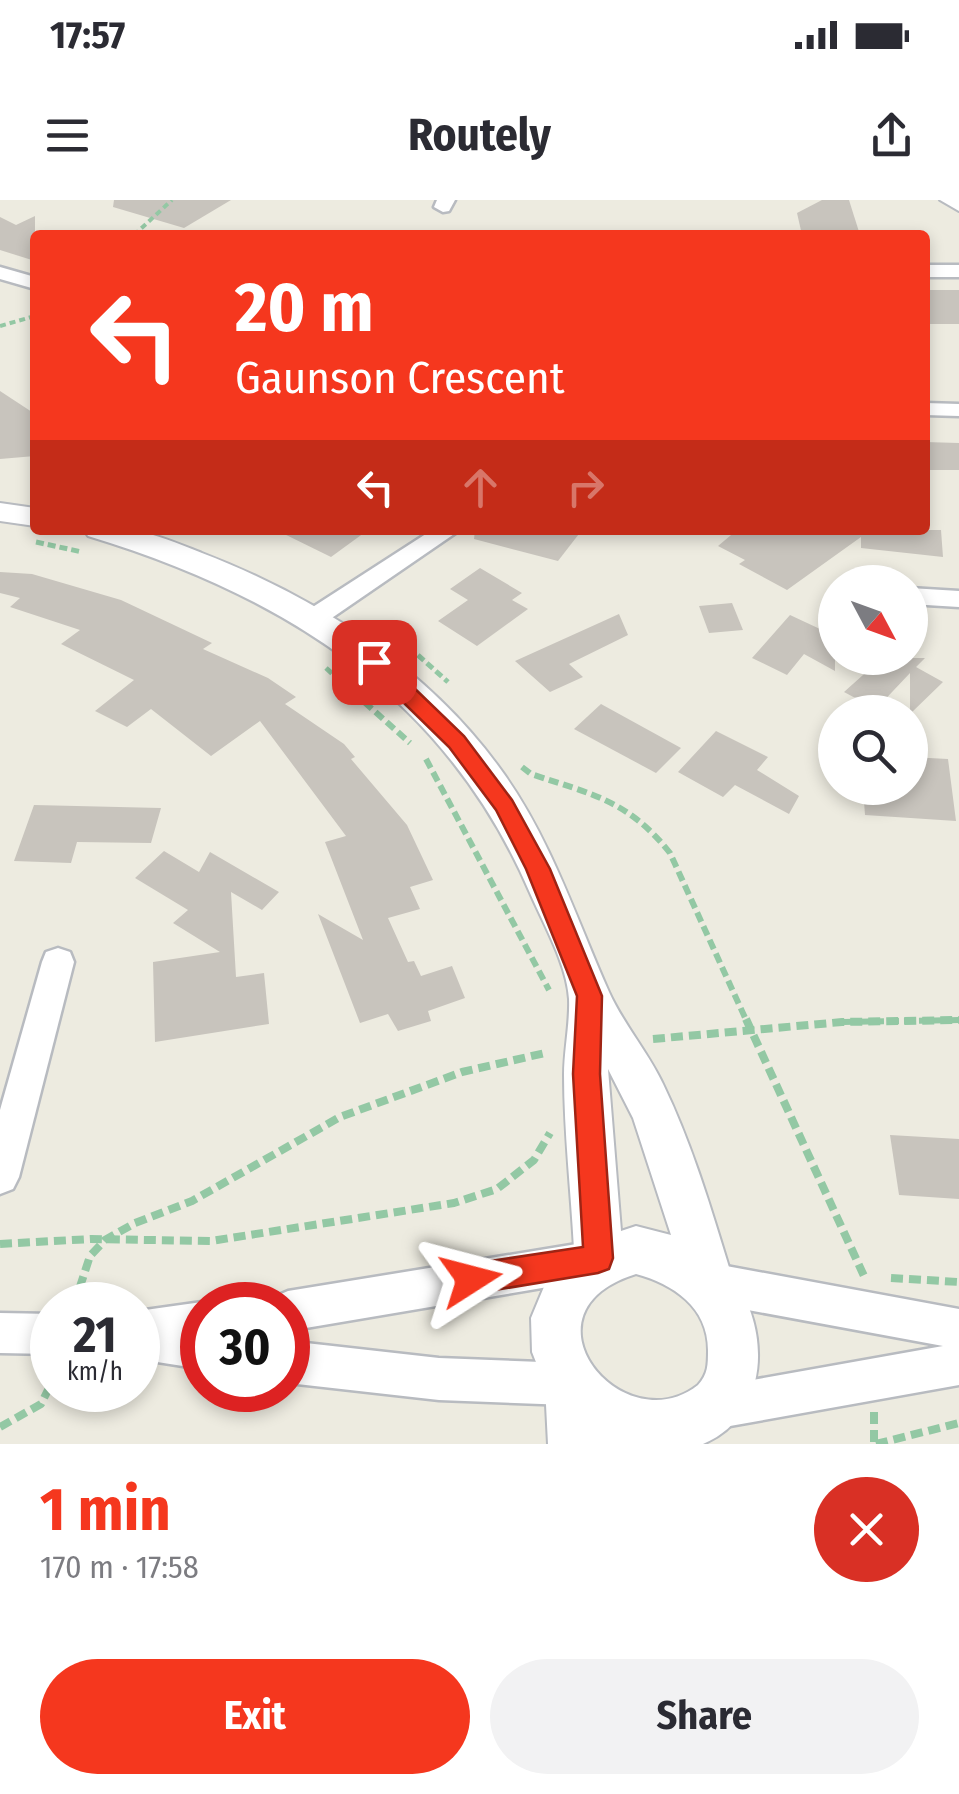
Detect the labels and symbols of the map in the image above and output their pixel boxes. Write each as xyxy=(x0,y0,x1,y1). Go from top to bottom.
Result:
north arrow xyxy=(818,565,928,675)
pin xyxy=(332,620,417,705)
position arrow xyxy=(419,1227,523,1331)
speed limit sign: 30 xyxy=(180,1282,310,1412)

